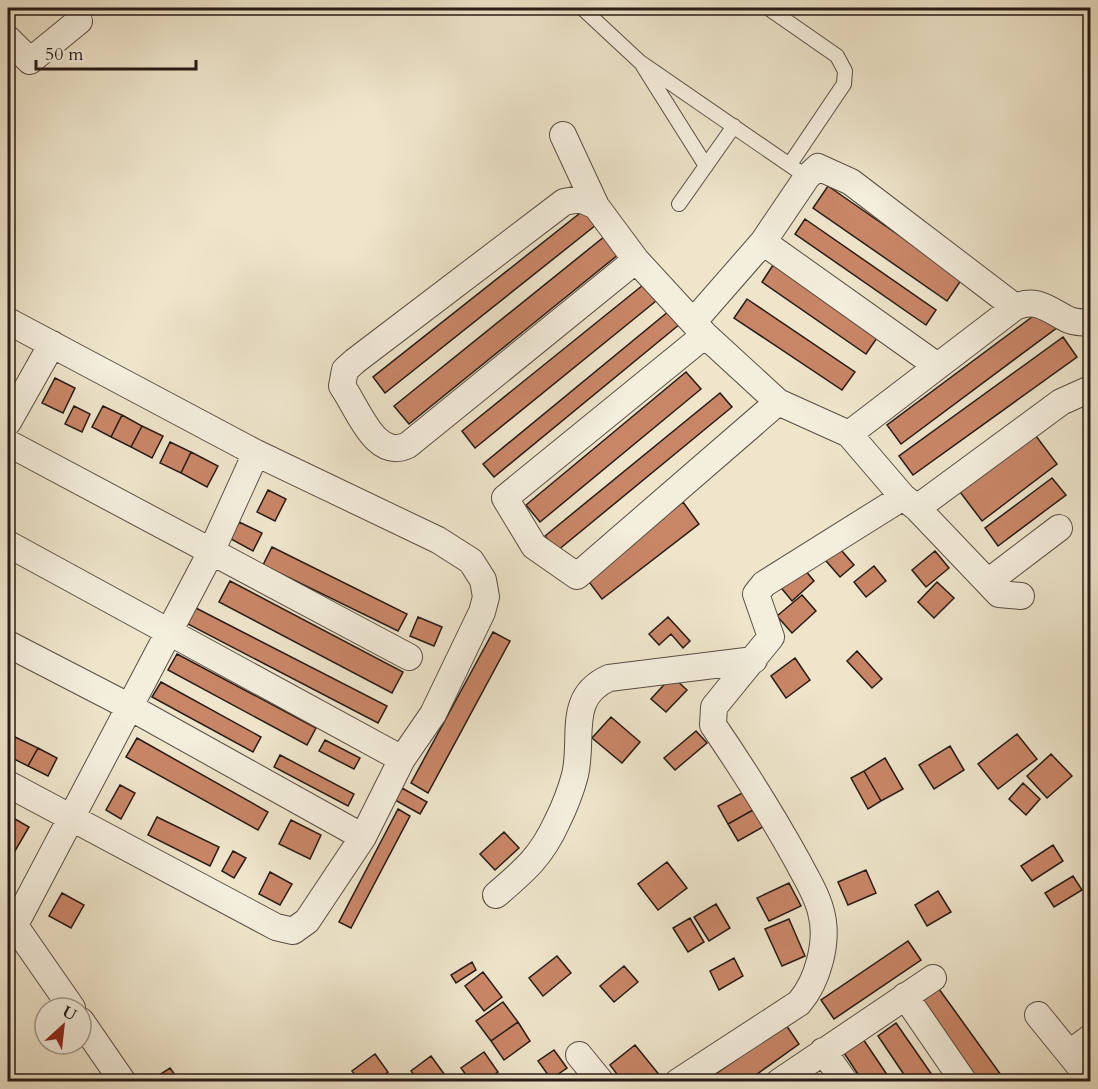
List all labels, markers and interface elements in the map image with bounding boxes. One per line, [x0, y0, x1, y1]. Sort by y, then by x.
scale bar [36, 33, 196, 71]
text: 50 m [45, 42, 84, 67]
north arrow [33, 996, 93, 1056]
text: U [59, 1001, 80, 1026]

